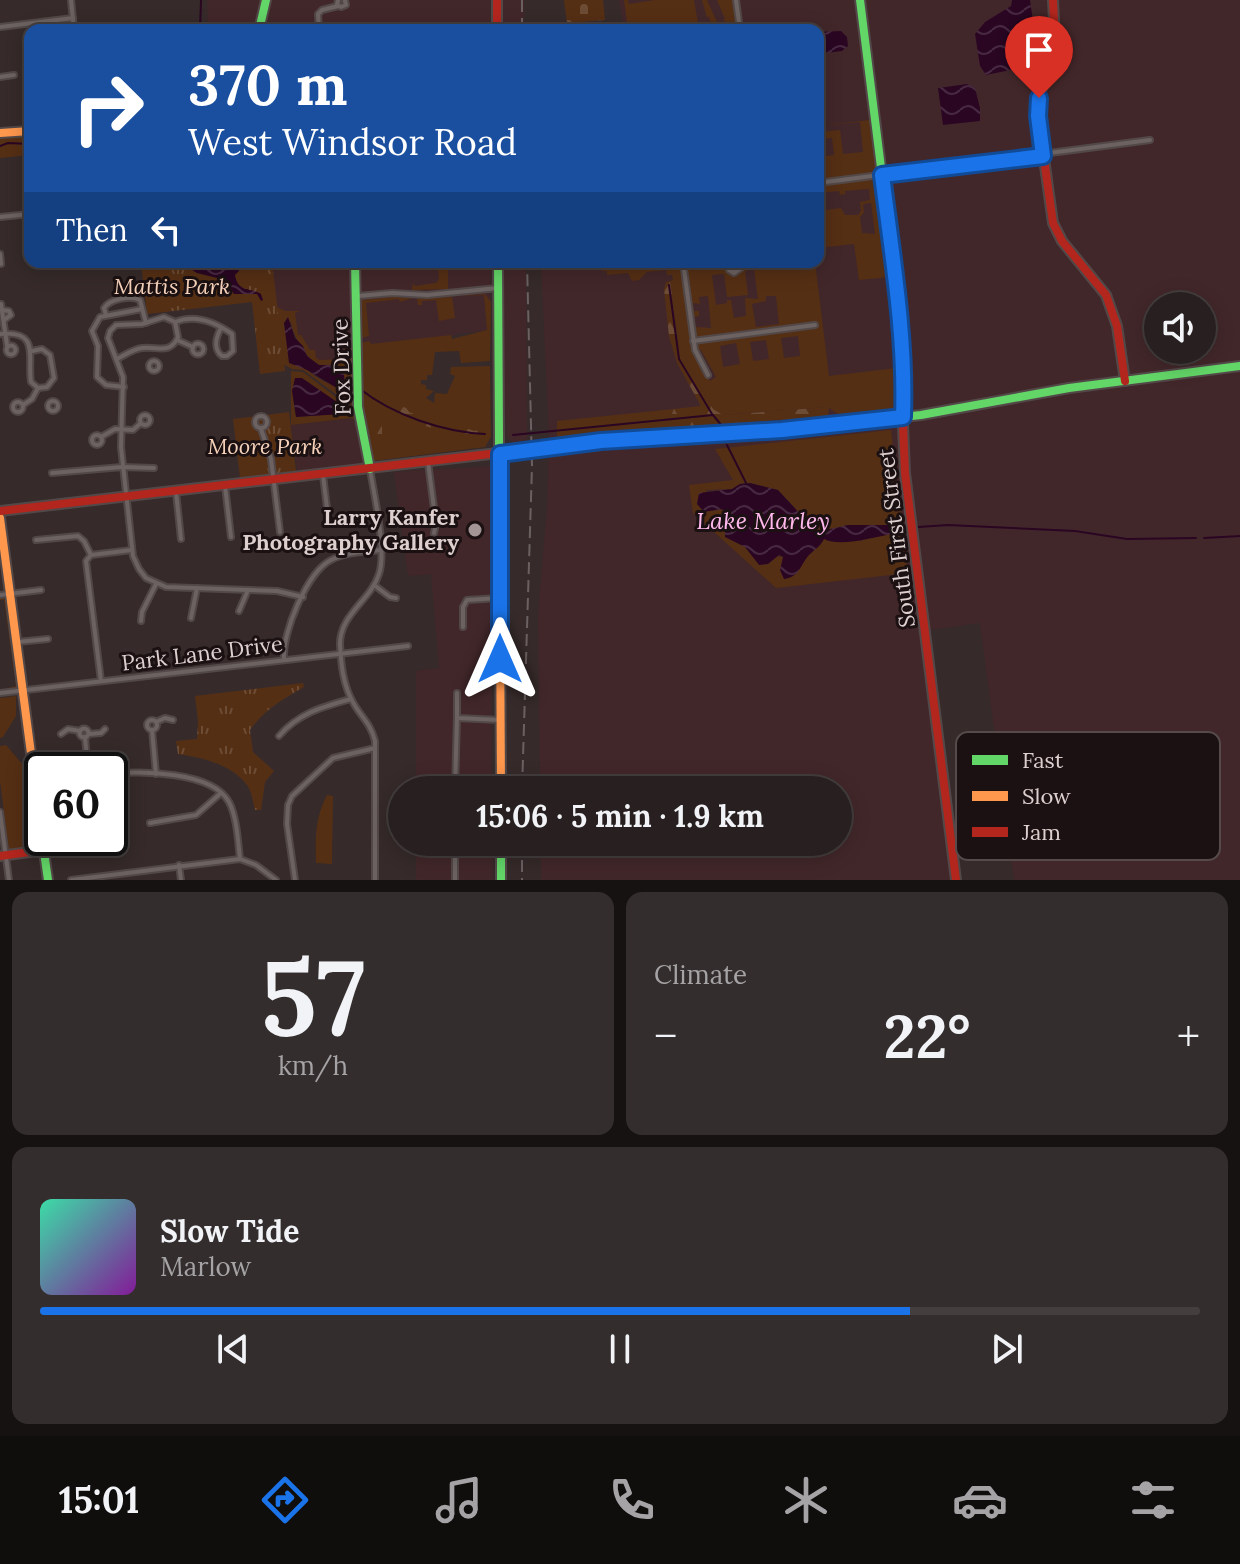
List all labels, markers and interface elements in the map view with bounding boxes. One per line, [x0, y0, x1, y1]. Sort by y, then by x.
pin [1005, 16, 1073, 98]
icon: arrive [1017, 28, 1061, 72]
text: 370 m [188, 49, 348, 120]
icon: right [56, 56, 160, 160]
text: West Windsor Road [188, 119, 517, 165]
icon: left [144, 208, 188, 252]
text: Then [56, 211, 128, 249]
park label: Mattis Park [114, 272, 230, 300]
map controls [1144, 292, 1216, 364]
button: sound [1144, 292, 1216, 364]
street label: Fox Drive [325, 318, 357, 416]
park label: Moore Park [208, 432, 323, 460]
street label: South First Street [871, 446, 921, 629]
place label: Larry Kanfer Photography Gallery [242, 503, 460, 556]
water label: Lake Marley [696, 505, 830, 536]
marker: Larry Kanfer Photography Gallery [466, 521, 484, 539]
position arrow [458, 617, 542, 701]
street label: Park Lane Drive [120, 629, 284, 677]
legend [956, 732, 1220, 860]
text: Fast [1022, 746, 1064, 774]
speed limit sign: 60 [24, 752, 128, 856]
text: Slow [1022, 782, 1071, 810]
text: 15:06 · 5 min · 1.9 km [476, 797, 764, 835]
text: Jam [1021, 818, 1061, 846]
text: 57 [261, 930, 365, 1063]
text: Climate [654, 958, 747, 991]
text: 22° [884, 998, 970, 1074]
text: − [654, 1008, 677, 1064]
text: + [1177, 1008, 1200, 1064]
text: km/h [278, 1049, 348, 1082]
text: Slow Tide [160, 1212, 299, 1250]
text: Marlow [160, 1250, 251, 1283]
icon: previous [211, 1327, 255, 1371]
icon: pause [598, 1327, 642, 1371]
icon: next [985, 1327, 1029, 1371]
icon: directions [257, 1472, 313, 1528]
icon: music [431, 1472, 487, 1528]
icon: phone [604, 1472, 660, 1528]
icon: climate [778, 1472, 834, 1528]
icon: car [952, 1472, 1008, 1528]
icon: filters [1125, 1472, 1181, 1528]
text: 15:01 [59, 1477, 139, 1523]

